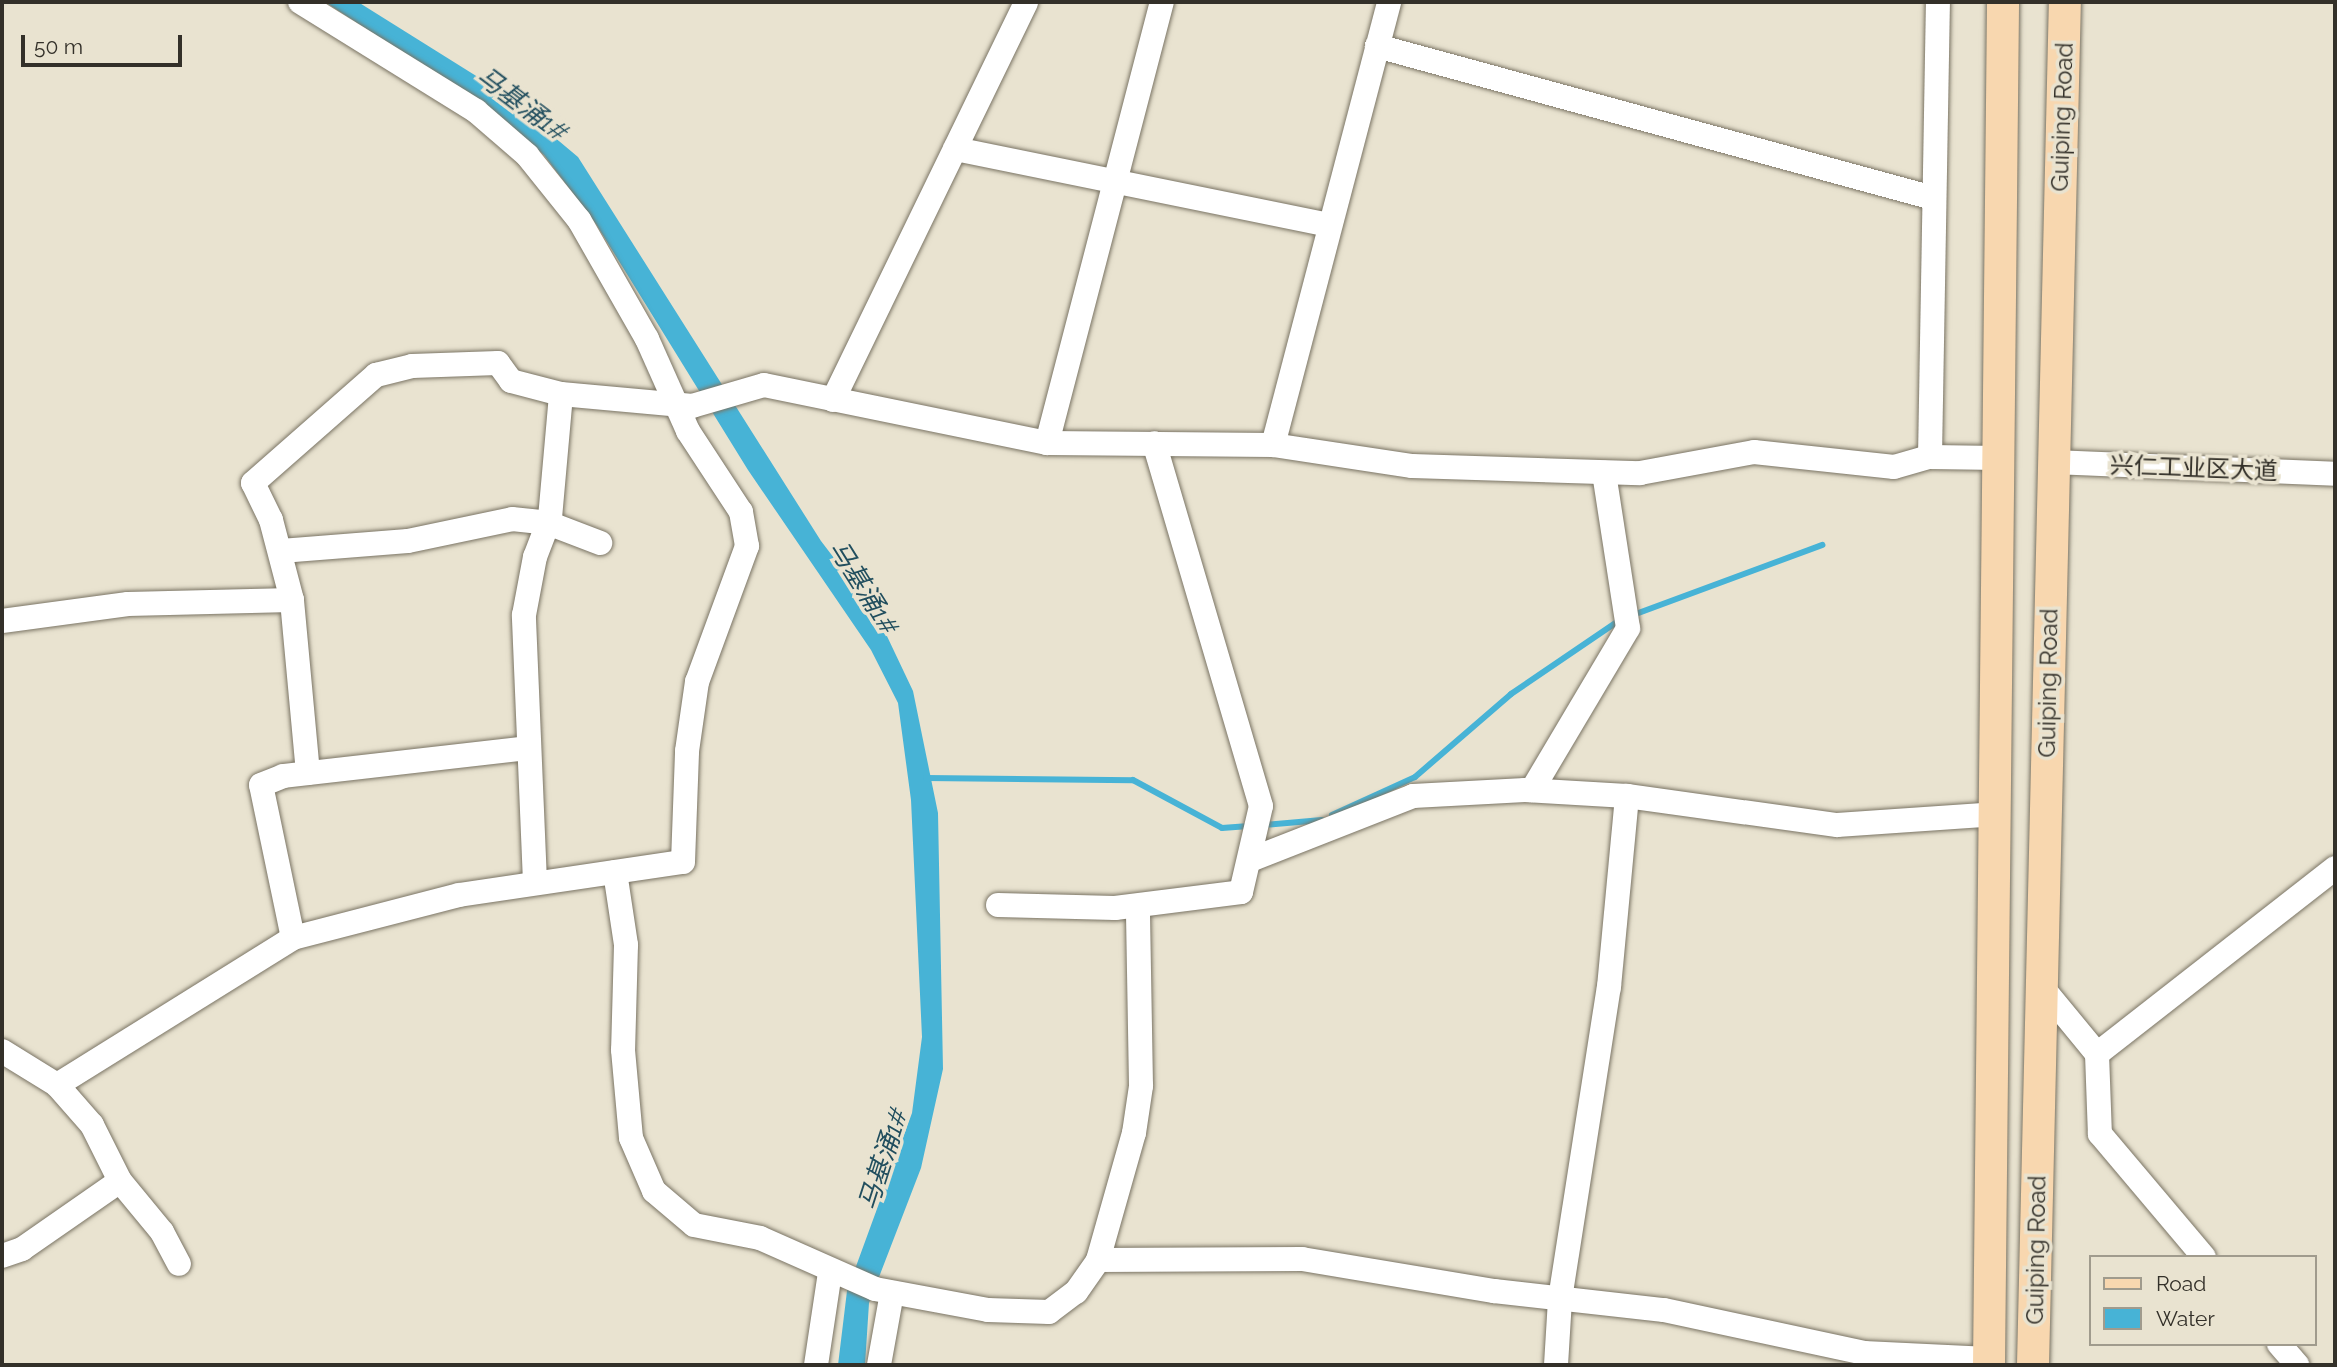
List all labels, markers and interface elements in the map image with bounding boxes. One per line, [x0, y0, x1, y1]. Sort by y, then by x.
scale bar [24, 21, 186, 65]
text: 50 m [34, 34, 83, 59]
street label: Guiping Road [2045, 42, 2079, 192]
water label: 马基涌1# [470, 61, 574, 149]
street label: 兴仁工业区大道 [2110, 451, 2278, 485]
water label: 马基涌1# [822, 535, 904, 641]
street label: Guiping Road [2032, 608, 2064, 758]
water label: 马基涌1# [853, 1104, 915, 1214]
street label: Guiping Road [2020, 1175, 2052, 1325]
legend [2088, 1255, 2316, 1346]
text: Road [2156, 1271, 2206, 1296]
text: Water [2156, 1306, 2215, 1331]

